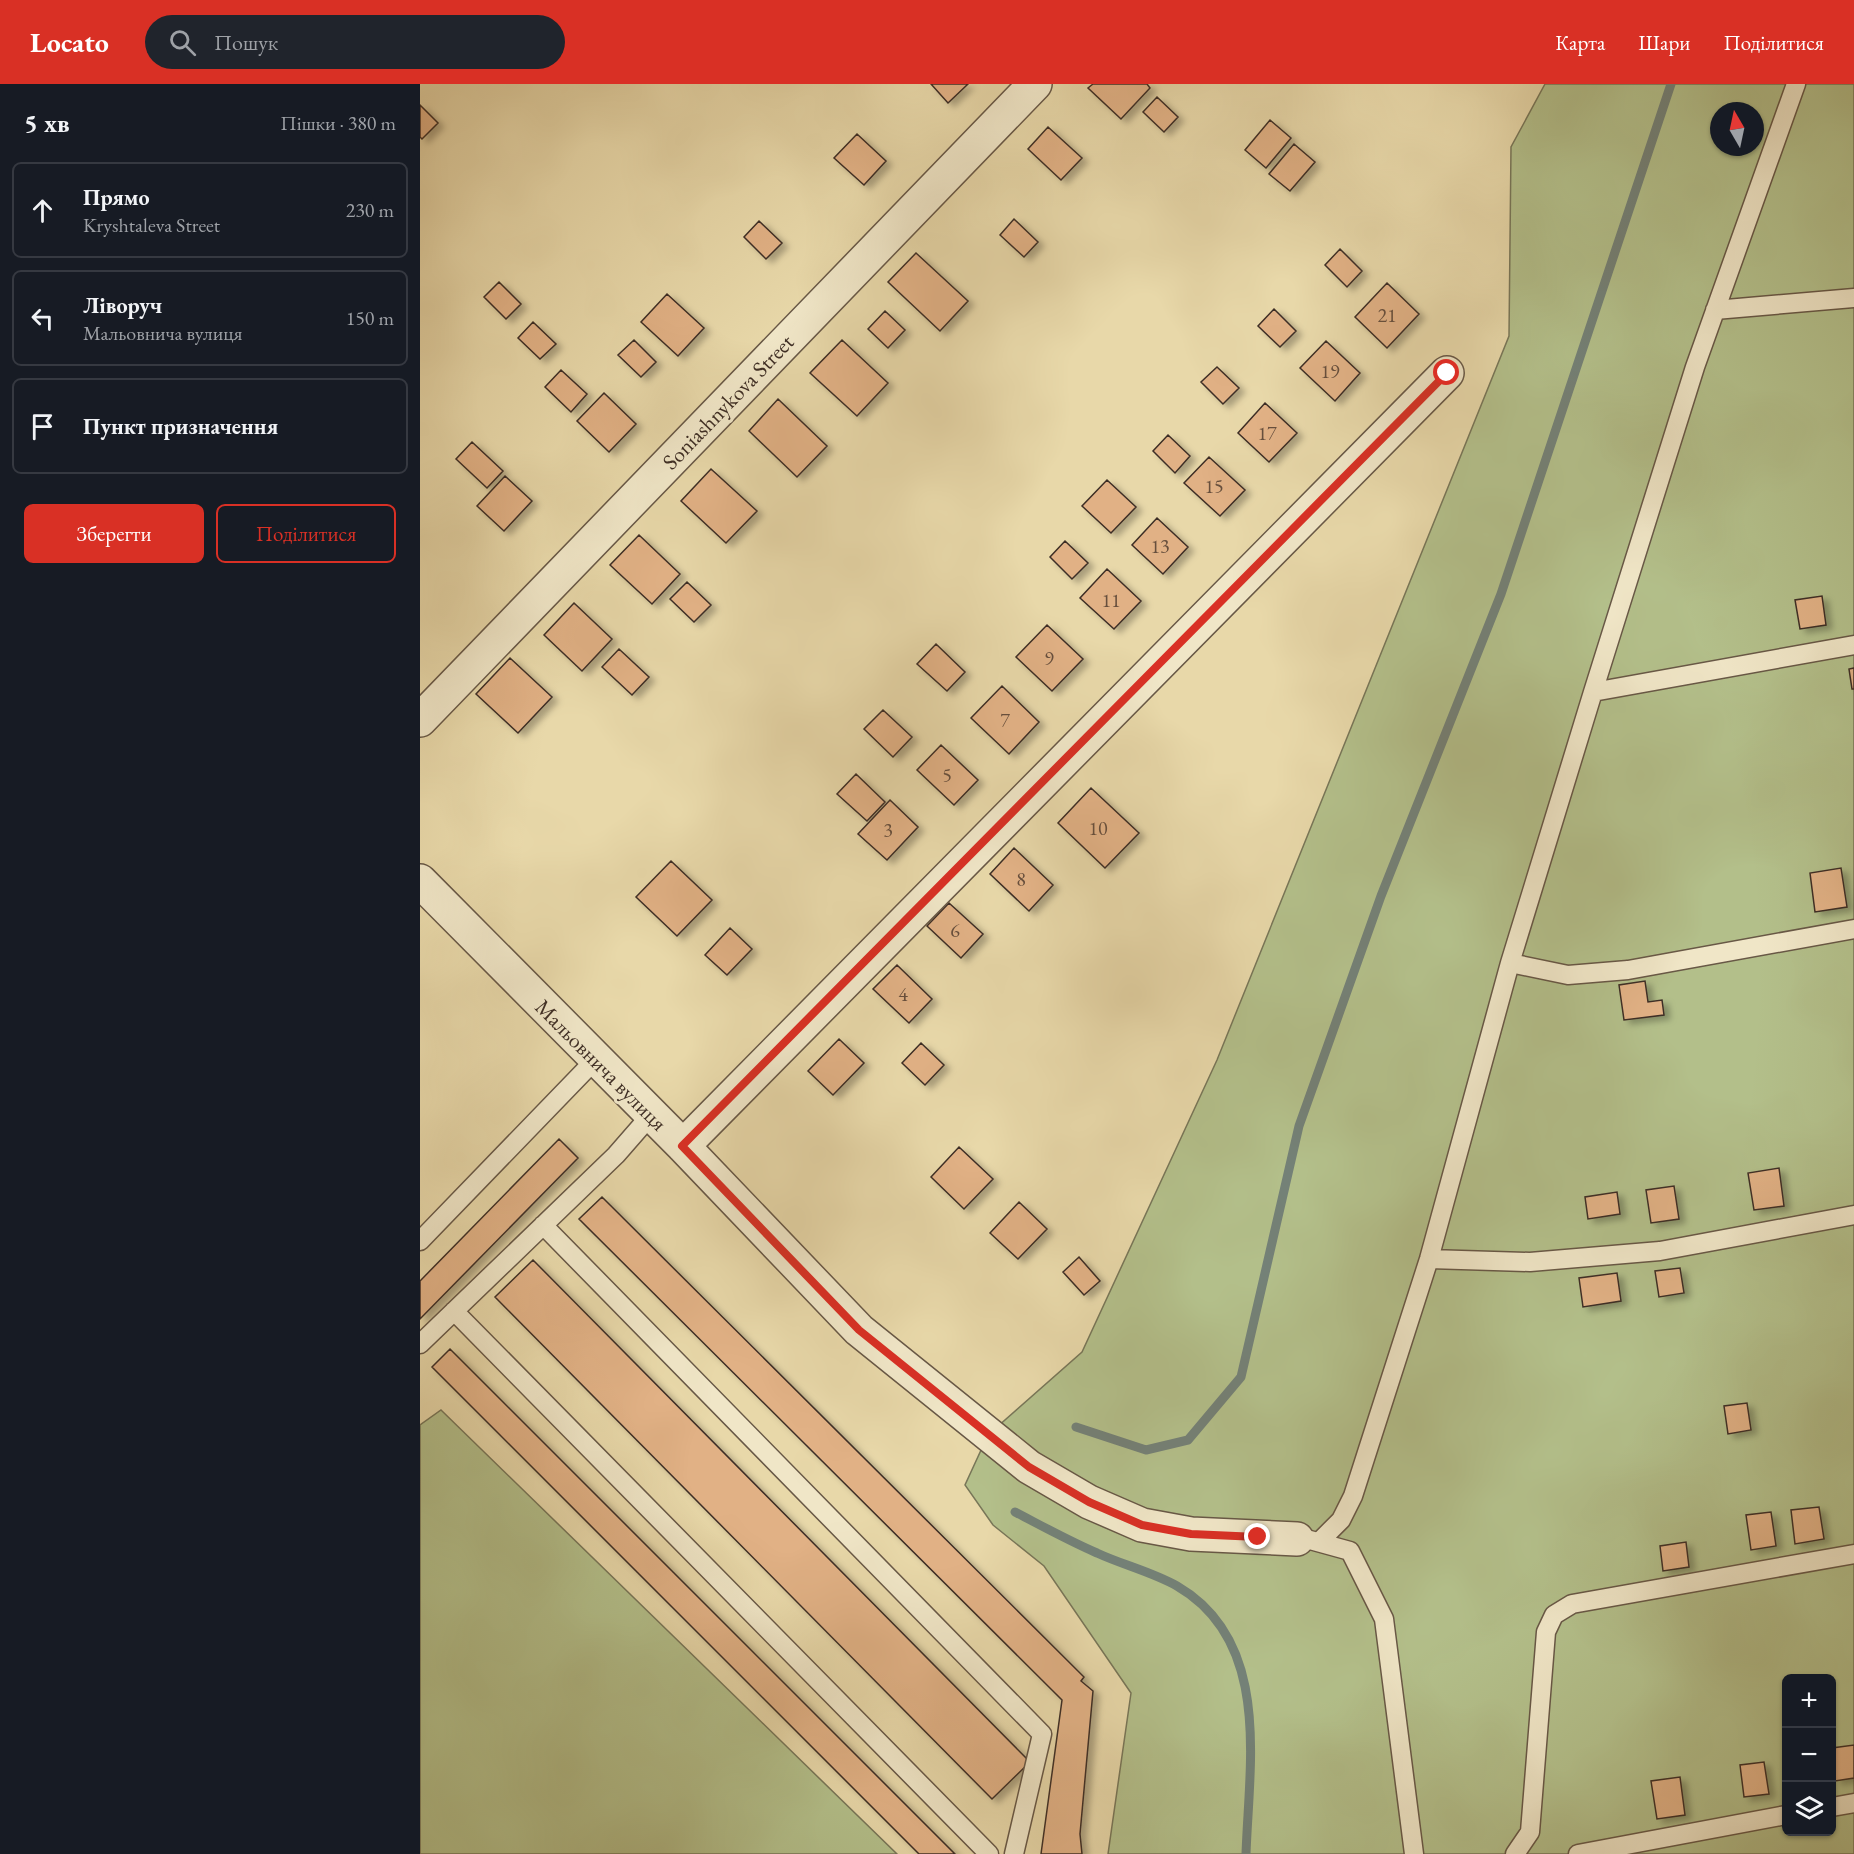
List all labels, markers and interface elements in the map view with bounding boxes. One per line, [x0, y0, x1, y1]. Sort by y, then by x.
search box [145, 15, 565, 69]
text: Locato [30, 24, 109, 60]
icon: search [166, 26, 199, 59]
text: Пошук [214, 28, 278, 57]
text: Карта [1555, 29, 1605, 56]
text: Шари [1638, 29, 1690, 56]
text: Поділитися [1723, 29, 1824, 56]
north arrow [1710, 102, 1764, 156]
text: 5 хв [24, 106, 70, 140]
text: Пішки · 380 m [280, 110, 396, 136]
text: Прямо [83, 183, 150, 212]
icon: ahead [26, 194, 59, 227]
text: 230 m [346, 197, 394, 223]
text: Kryshtaleva Street [83, 212, 220, 238]
text: Ліворуч [83, 291, 162, 320]
icon: left [26, 302, 59, 335]
house number: 21 [1377, 302, 1397, 328]
text: 150 m [346, 305, 394, 331]
text: Мальовнича вулиця [83, 320, 242, 346]
street label: Soniashnykova Street [656, 328, 800, 476]
house number: 19 [1320, 358, 1340, 384]
route start [1433, 359, 1459, 385]
icon: arrive [26, 410, 59, 443]
text: Пункт призначення [83, 412, 278, 441]
house number: 17 [1257, 420, 1277, 446]
house number: 15 [1204, 473, 1224, 499]
button: Зберегти [24, 504, 204, 563]
button: Поділитися [216, 504, 396, 563]
house number: 13 [1150, 533, 1170, 559]
house number: 11 [1101, 587, 1121, 613]
house number: 9 [1044, 645, 1054, 671]
house number: 7 [1000, 707, 1010, 733]
house number: 5 [942, 762, 952, 788]
house number: 10 [1088, 815, 1108, 841]
house number: 3 [883, 817, 893, 843]
house number: 8 [1016, 866, 1026, 892]
house number: 6 [950, 917, 960, 943]
house number: 4 [898, 981, 908, 1007]
street label: Мальовнича вулиця [529, 993, 673, 1137]
route end [1244, 1523, 1270, 1549]
map controls [1782, 1674, 1836, 1836]
button: + [1782, 1674, 1836, 1728]
button: − [1782, 1728, 1836, 1782]
button: layers [1782, 1782, 1836, 1836]

